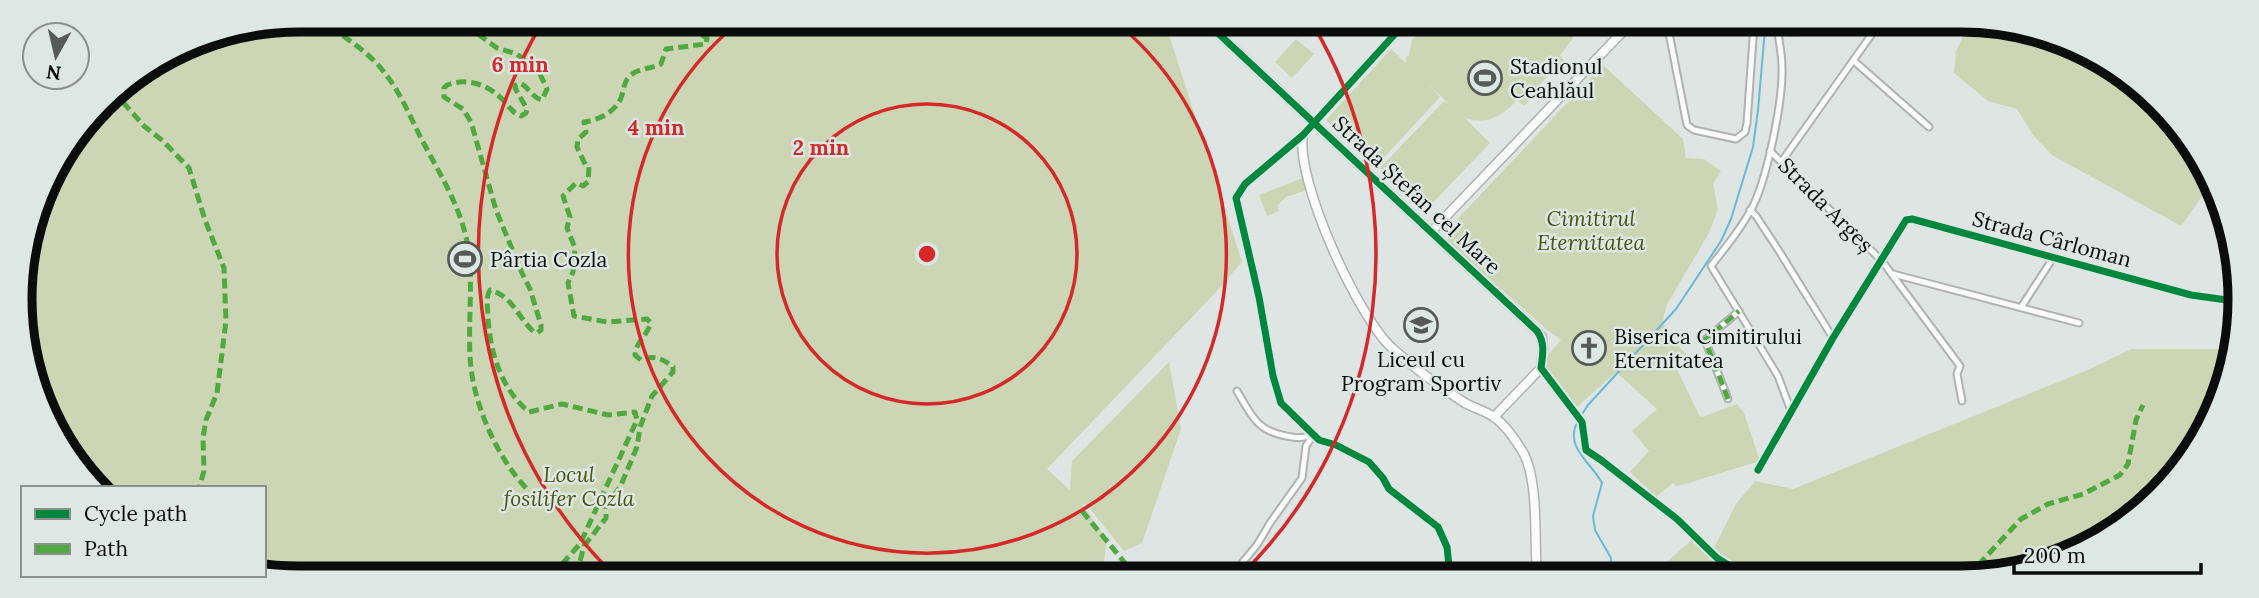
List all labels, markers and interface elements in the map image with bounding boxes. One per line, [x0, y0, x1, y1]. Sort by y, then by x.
north arrow [21, 21, 91, 91]
text: 6 min [491, 51, 549, 78]
place label: Stadionul Ceahlăul [1510, 53, 1603, 104]
sports icon: Stadionul Ceahlăul [1466, 59, 1504, 97]
text: N [44, 60, 63, 86]
street label: Strada Ștefan cel Mare [1327, 110, 1507, 280]
text: 4 min [628, 114, 684, 141]
text: 2 min [793, 134, 849, 161]
street label: Strada Argeș [1773, 152, 1879, 258]
park label: Cimitirul Eternitatea [1537, 205, 1646, 256]
street label: Strada Cârloman [1970, 205, 2135, 273]
sports icon: Pârtia Cozla [446, 240, 484, 278]
centre of rings [915, 242, 939, 266]
place label: Pârtia Cozla [490, 246, 607, 273]
school or university icon: Liceul cu Program Sportiv [1402, 306, 1440, 344]
place label: Biserica Cimitirului Eternitatea [1614, 323, 1802, 374]
church icon: Biserica Cimitirului Eternitatea [1570, 329, 1608, 367]
place label: Liceul cu Program Sportiv [1341, 346, 1501, 397]
park label: Locul fosilifer Cozla [501, 461, 635, 512]
legend [21, 486, 266, 577]
text: Cycle path [84, 500, 187, 527]
scale bar [2014, 532, 2201, 576]
text: Path [84, 535, 128, 562]
text: 200 m [2024, 542, 2086, 569]

